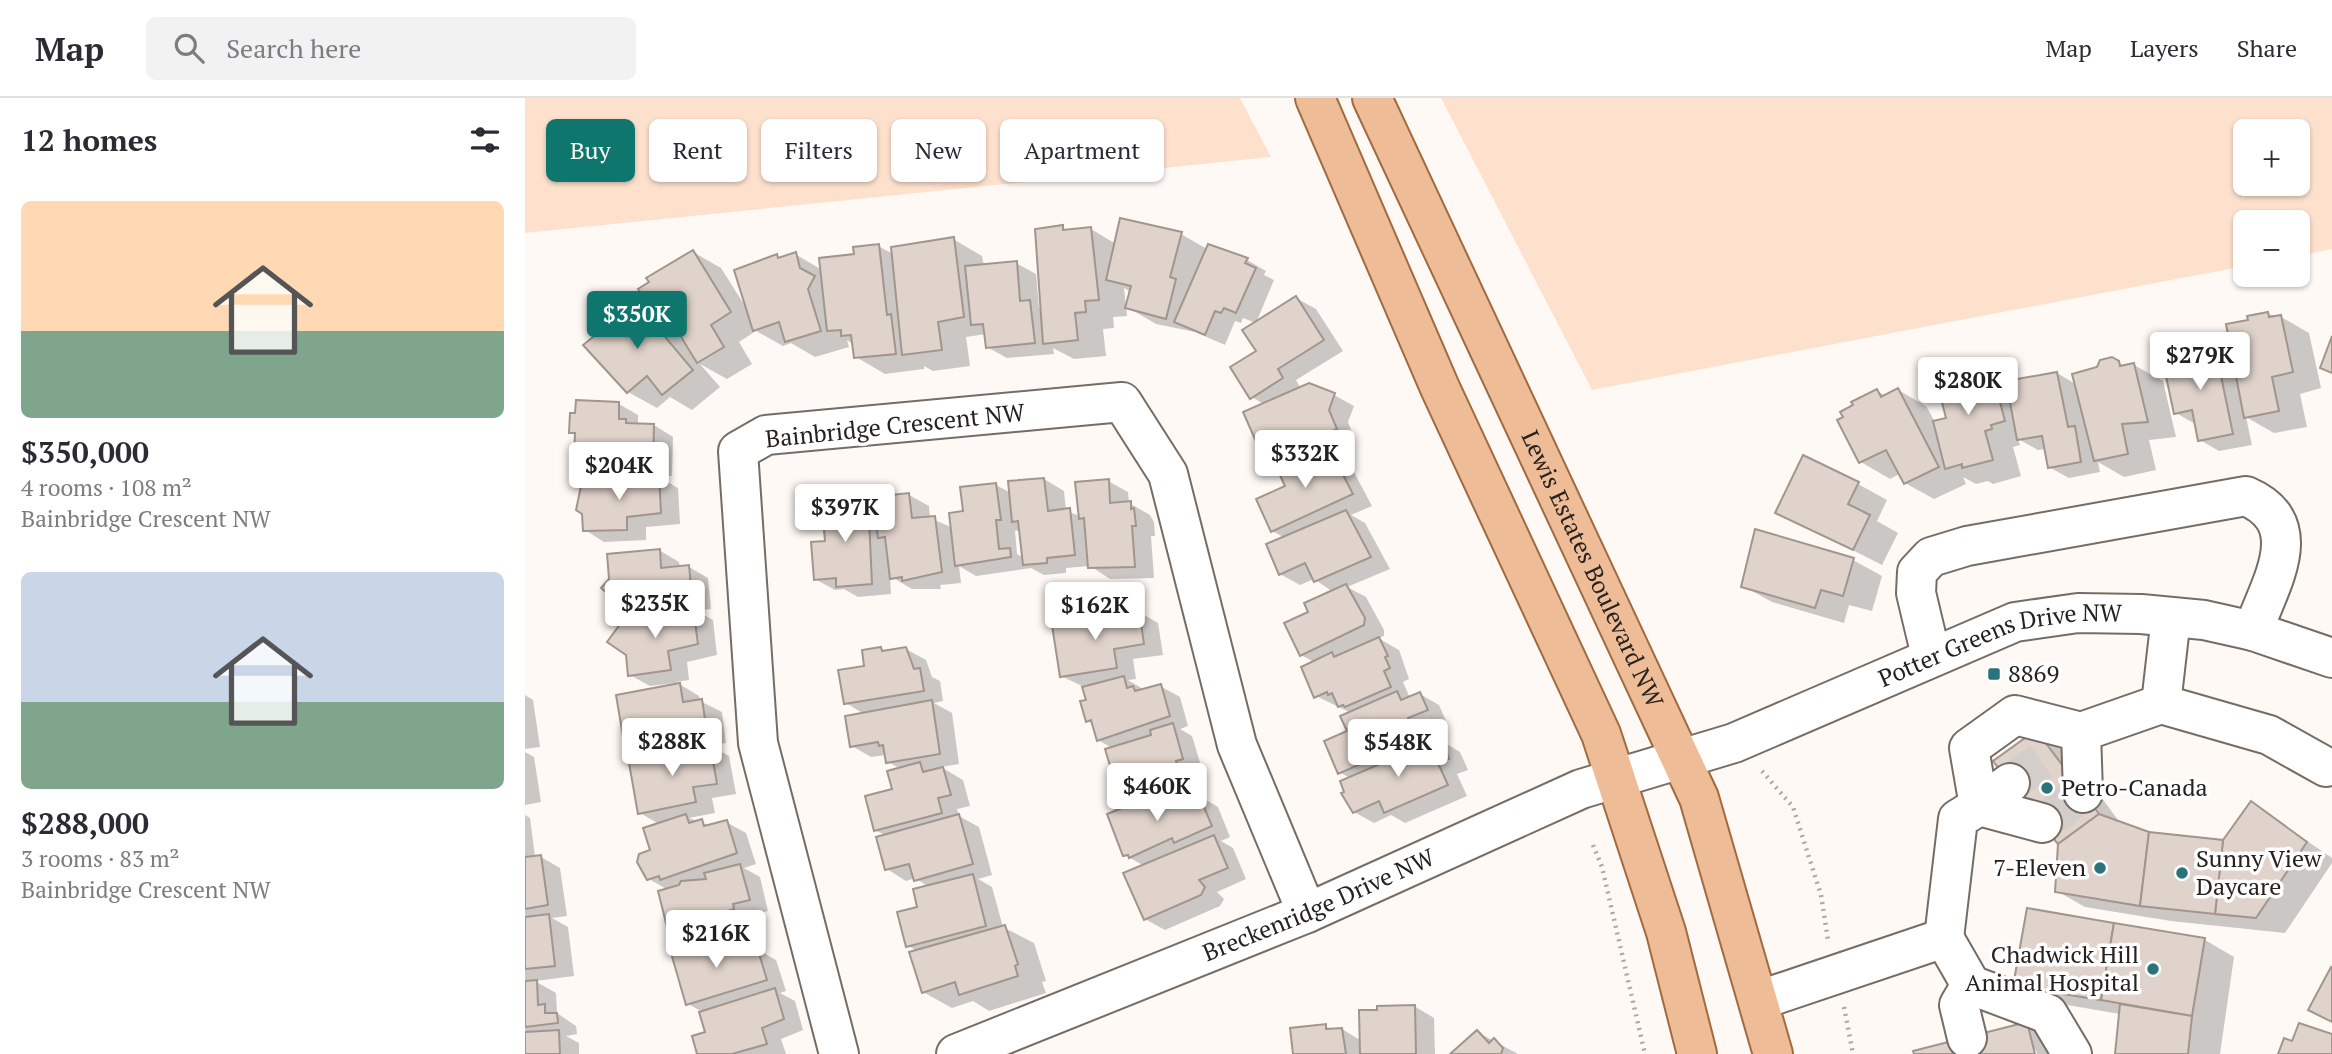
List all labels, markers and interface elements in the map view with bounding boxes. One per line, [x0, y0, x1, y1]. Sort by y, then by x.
search box [146, 17, 636, 80]
text: Map [35, 27, 104, 70]
icon: search [170, 29, 208, 67]
text: Search here [226, 31, 361, 65]
text: Map [2045, 32, 2092, 64]
text: Layers [2130, 32, 2199, 64]
text: Share [2237, 32, 2297, 64]
chip: Buy [546, 119, 635, 182]
chip: Rent [649, 119, 747, 182]
chip: Filters [761, 119, 877, 182]
chip: New [891, 119, 986, 182]
chip: Apartment [1000, 119, 1164, 182]
map controls [2233, 119, 2310, 287]
button: + [2233, 119, 2310, 196]
text: 12 homes [21, 120, 157, 160]
icon: filters [466, 121, 504, 159]
button: − [2233, 210, 2310, 287]
icon: home [200, 247, 326, 373]
pin: $350K [588, 292, 686, 351]
text: $350K [603, 298, 671, 329]
pin: $279K [2151, 332, 2249, 392]
text: $279K [2166, 339, 2234, 370]
pin: $280K [1919, 358, 2017, 417]
text: $280K [1934, 364, 2002, 395]
street label: Bainbridge Crescent NW [764, 395, 1027, 455]
street label: Lewis Estates Boulevard NW [1515, 425, 1672, 713]
pin: $332K [1256, 430, 1354, 490]
text: $350,000 [21, 432, 149, 472]
text: $332K [1271, 437, 1339, 468]
pin: $204K [570, 442, 668, 502]
text: $204K [585, 449, 653, 480]
text: 4 rooms · 108 m² [21, 472, 192, 503]
pin: $397K [796, 484, 894, 544]
text: $397K [811, 491, 879, 522]
text: Bainbridge Crescent NW [21, 503, 271, 534]
pin: $235K [606, 580, 704, 640]
pin: $162K [1046, 582, 1144, 642]
text: $235K [621, 587, 689, 618]
text: $162K [1061, 589, 1129, 620]
street label: Potter Greens Drive NW [1873, 596, 2123, 694]
icon: home [200, 618, 326, 744]
place label: 8869 [2008, 657, 2059, 689]
marker: 8869 [1986, 666, 2002, 682]
pin: $288K [623, 718, 721, 778]
pin: $548K [1349, 720, 1447, 779]
text: $288K [638, 725, 706, 756]
text: $548K [1364, 726, 1432, 757]
pin: $460K [1108, 764, 1206, 823]
text: $460K [1123, 770, 1191, 801]
place label: Petro-Canada [2061, 771, 2208, 803]
marker: Petro-Canada [2039, 780, 2055, 796]
text: $288,000 [21, 803, 149, 843]
street label: Breckenridge Drive NW [1198, 840, 1440, 968]
place label: Sunny View Daycare [2196, 842, 2322, 902]
text: 3 rooms · 83 m² [21, 843, 180, 874]
place label: 7-Eleven [1993, 851, 2086, 883]
marker: 7-Eleven [2092, 860, 2108, 876]
marker: Sunny View Daycare [2174, 865, 2190, 881]
text: Bainbridge Crescent NW [21, 874, 271, 905]
pin: $216K [667, 910, 765, 970]
text: $216K [682, 917, 750, 948]
place label: Chadwick Hill Animal Hospital [1965, 938, 2139, 998]
marker: Chadwick Hill Animal Hospital [2145, 961, 2161, 977]

